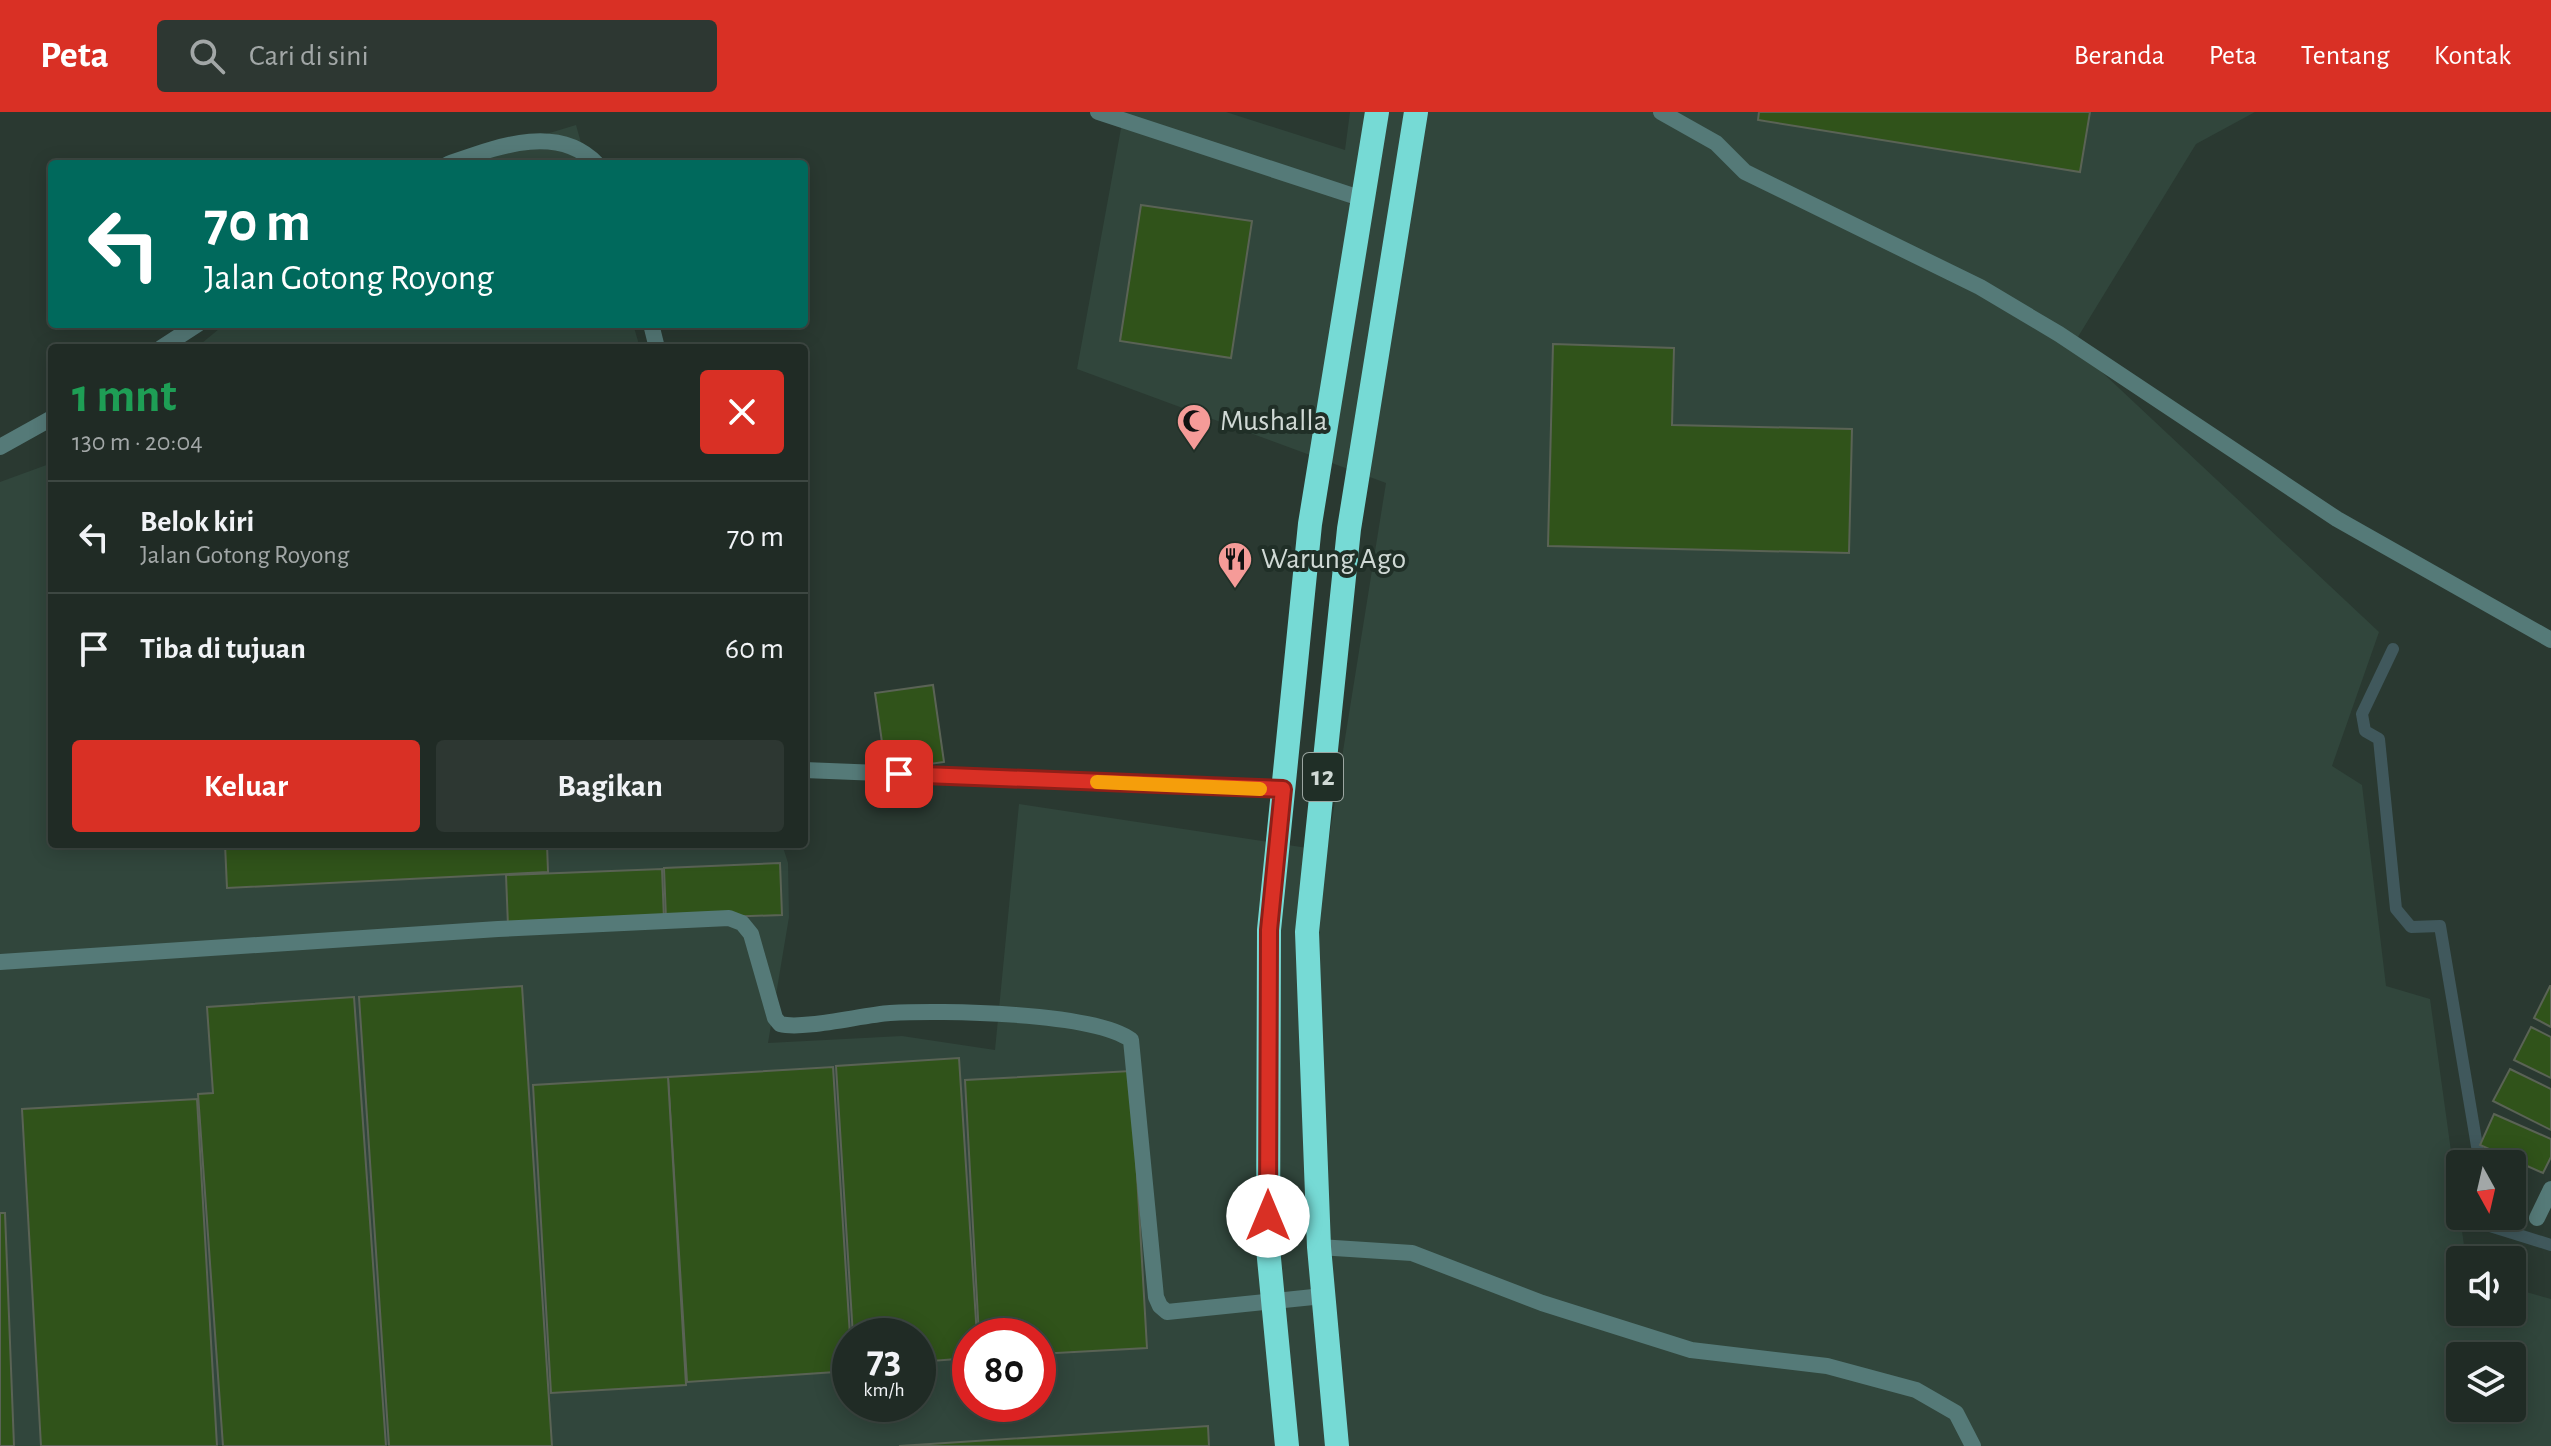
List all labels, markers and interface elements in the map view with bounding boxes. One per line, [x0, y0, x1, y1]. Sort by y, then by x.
search box [157, 20, 717, 92]
icon: search [185, 34, 229, 78]
text: Peta [40, 37, 109, 75]
text: Cari di sini [249, 41, 369, 71]
text: Beranda [2074, 42, 2165, 70]
text: Peta [2209, 42, 2257, 70]
text: Tentang [2301, 42, 2390, 70]
text: Kontak [2434, 42, 2511, 70]
icon: left [72, 192, 176, 296]
text: 70 m [204, 195, 311, 251]
text: Jalan Gotong Royong [204, 260, 494, 296]
button: close [700, 370, 784, 454]
text: 1 mnt [72, 373, 177, 421]
mosque icon: Mushalla [1175, 402, 1213, 452]
place label: Mushalla [1220, 406, 1328, 436]
text: 130 m · 20:04 [72, 429, 203, 455]
text: Belok kiri [140, 507, 254, 537]
icon: left [72, 515, 116, 559]
text: 70 m [727, 522, 784, 552]
restaurant icon: Warung Ago [1216, 540, 1254, 590]
text: Jalan Gotong Royong [140, 542, 349, 568]
place label: Warung Ago [1261, 544, 1406, 574]
icon: arrive [72, 627, 116, 671]
text: Tiba di tujuan [140, 634, 306, 664]
text: 60 m [725, 634, 784, 664]
button: Keluar [72, 740, 420, 832]
button: Bagikan [436, 740, 784, 832]
pin [865, 740, 933, 808]
icon: arrive [877, 752, 921, 796]
road number: 12 [1303, 753, 1343, 801]
north arrow [2446, 1150, 2526, 1230]
map controls [2446, 1150, 2526, 1422]
position arrow [1226, 1174, 1310, 1258]
button: sound [2446, 1246, 2526, 1326]
speed limit sign: 80 [952, 1318, 1056, 1422]
text: 73 [867, 1340, 901, 1380]
button: layers [2446, 1342, 2526, 1422]
text: km/h [863, 1380, 905, 1400]

